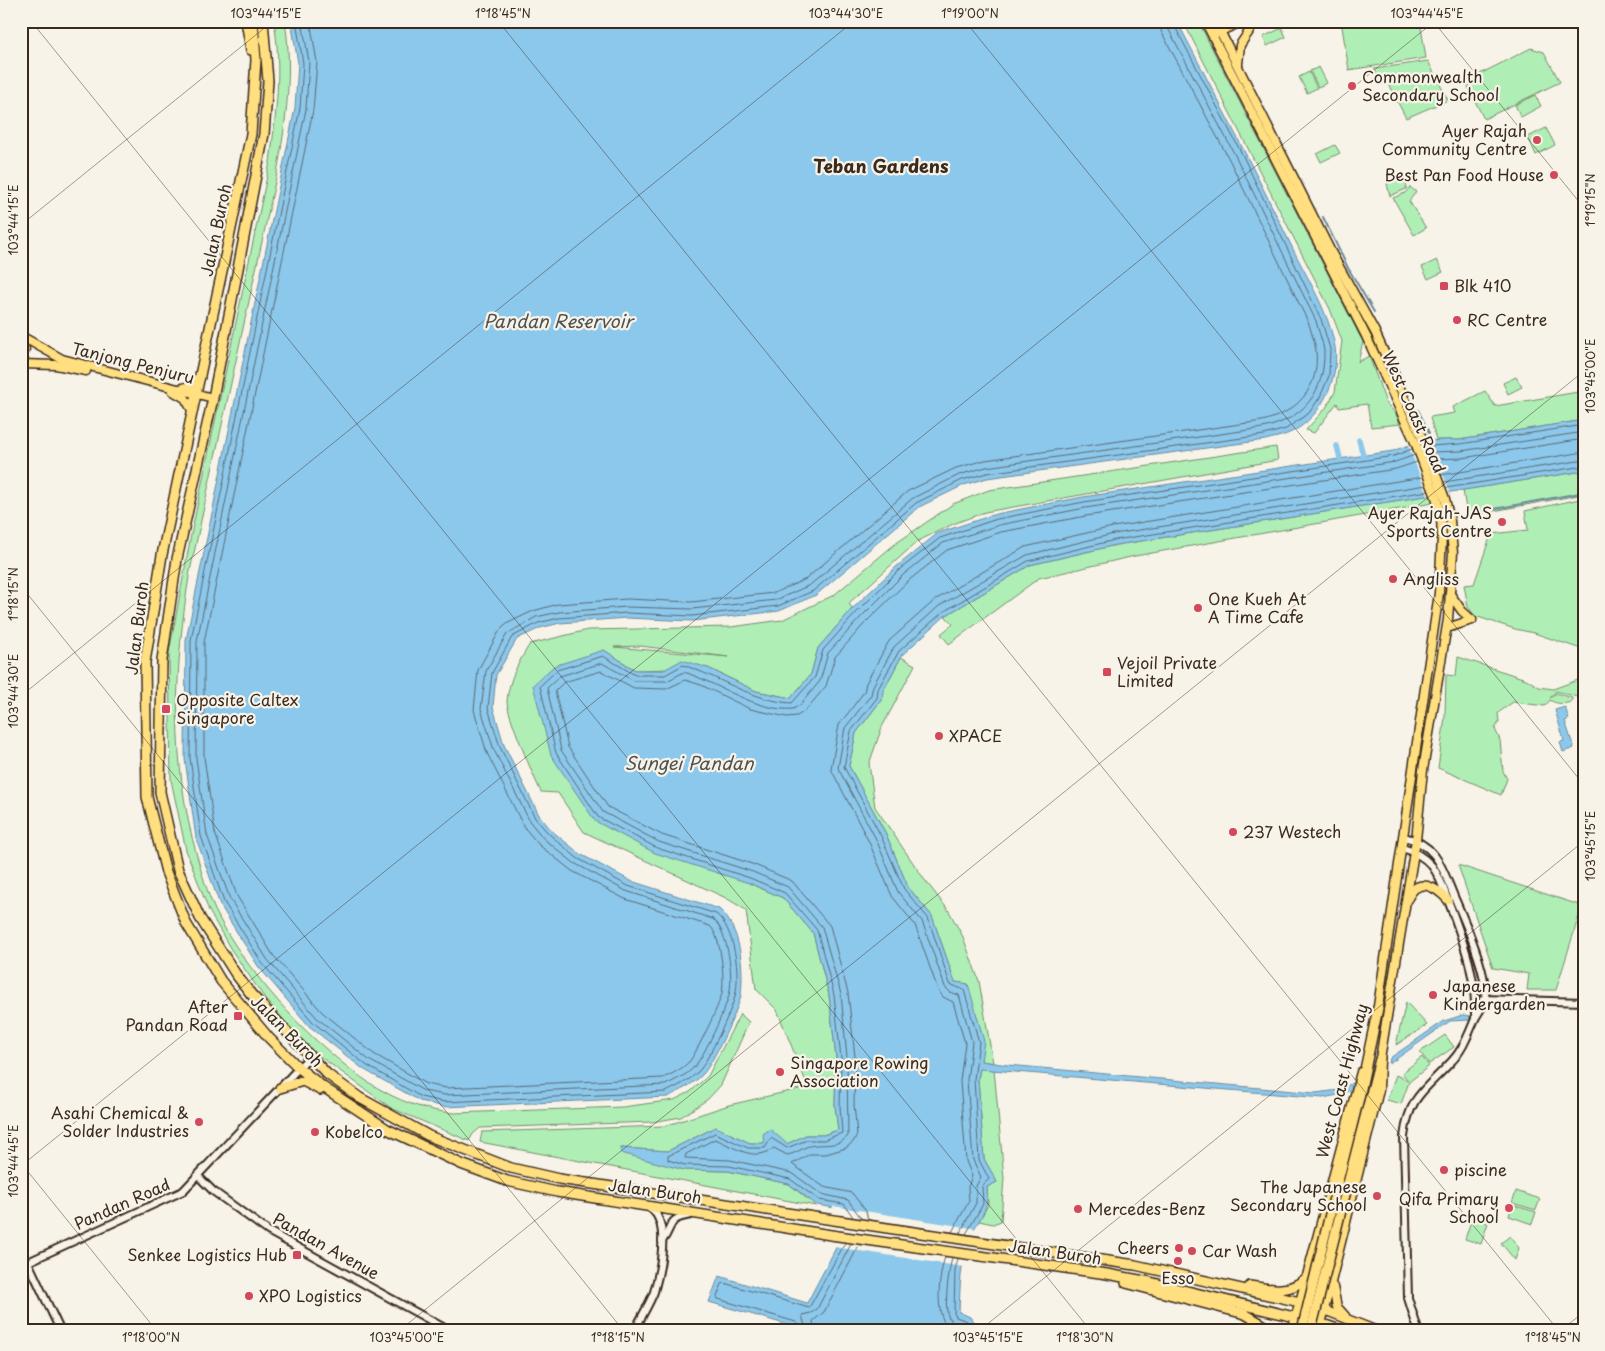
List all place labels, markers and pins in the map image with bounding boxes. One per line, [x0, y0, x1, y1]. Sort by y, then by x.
place label: Commonwealth Secondary School [1362, 64, 1499, 106]
marker: Commonwealth Secondary School [1346, 80, 1358, 92]
place label: Ayer Rajah Community Centre [1382, 118, 1527, 160]
marker: Ayer Rajah Community Centre [1531, 134, 1543, 146]
place label: Best Pan Food House [1385, 162, 1544, 186]
marker: Best Pan Food House [1548, 169, 1560, 181]
place label: Blk 410 [1454, 273, 1511, 297]
marker: Blk 410 [1438, 280, 1450, 292]
place label: RC Centre [1467, 307, 1547, 331]
marker: RC Centre [1451, 314, 1463, 326]
place label: Ayer Rajah-JAS Sports Centre [1368, 500, 1492, 542]
marker: Ayer Rajah-JAS Sports Centre [1496, 516, 1508, 528]
place label: Angliss [1403, 566, 1459, 590]
marker: Angliss [1387, 573, 1399, 585]
place label: One Kueh At A Time Cafe [1208, 586, 1306, 628]
marker: One Kueh At A Time Cafe [1192, 602, 1204, 614]
place label: Vejoil Private Limited [1117, 650, 1217, 692]
marker: Vejoil Private Limited [1101, 666, 1113, 678]
place label: Opposite Caltex Singapore [176, 687, 298, 729]
marker: Opposite Caltex Singapore [160, 703, 172, 715]
place label: XPACE [949, 723, 1002, 747]
marker: XPACE [933, 730, 945, 742]
place label: 237 Westech [1243, 819, 1341, 843]
marker: 237 Westech [1227, 826, 1239, 838]
place label: Japanese Kindergarden [1443, 973, 1546, 1015]
marker: Japanese Kindergarden [1427, 989, 1439, 1001]
place label: After Pandan Road [125, 994, 229, 1036]
marker: After Pandan Road [232, 1010, 244, 1022]
place label: Singapore Rowing Association [790, 1050, 929, 1092]
marker: Singapore Rowing Association [774, 1066, 786, 1078]
place label: Asahi Chemical & Solder Industries [51, 1100, 189, 1142]
marker: Asahi Chemical & Solder Industries [193, 1116, 205, 1128]
place label: Kobelco [325, 1119, 383, 1143]
marker: Kobelco [309, 1126, 321, 1138]
place label: piscine [1454, 1157, 1507, 1181]
marker: piscine [1438, 1164, 1450, 1176]
place label: The Japanese Secondary School [1230, 1174, 1367, 1216]
place label: Qifa Primary School [1399, 1186, 1499, 1228]
marker: The Japanese Secondary School [1371, 1190, 1383, 1202]
place label: Mercedes-Benz [1088, 1196, 1206, 1220]
marker: Qifa Primary School [1503, 1202, 1515, 1214]
marker: Mercedes-Benz [1072, 1203, 1084, 1215]
place label: Cheers [1117, 1235, 1169, 1259]
place label: Car Wash [1202, 1238, 1277, 1262]
place label: Senkee Logistics Hub [127, 1242, 287, 1266]
marker: Cheers [1173, 1242, 1185, 1254]
marker: Car Wash [1186, 1245, 1198, 1257]
marker: Senkee Logistics Hub [291, 1249, 303, 1261]
marker: Esso [1172, 1255, 1184, 1267]
place label: Esso [1162, 1265, 1195, 1289]
place label: XPO Logistics [259, 1283, 362, 1307]
marker: XPO Logistics [243, 1290, 255, 1302]

